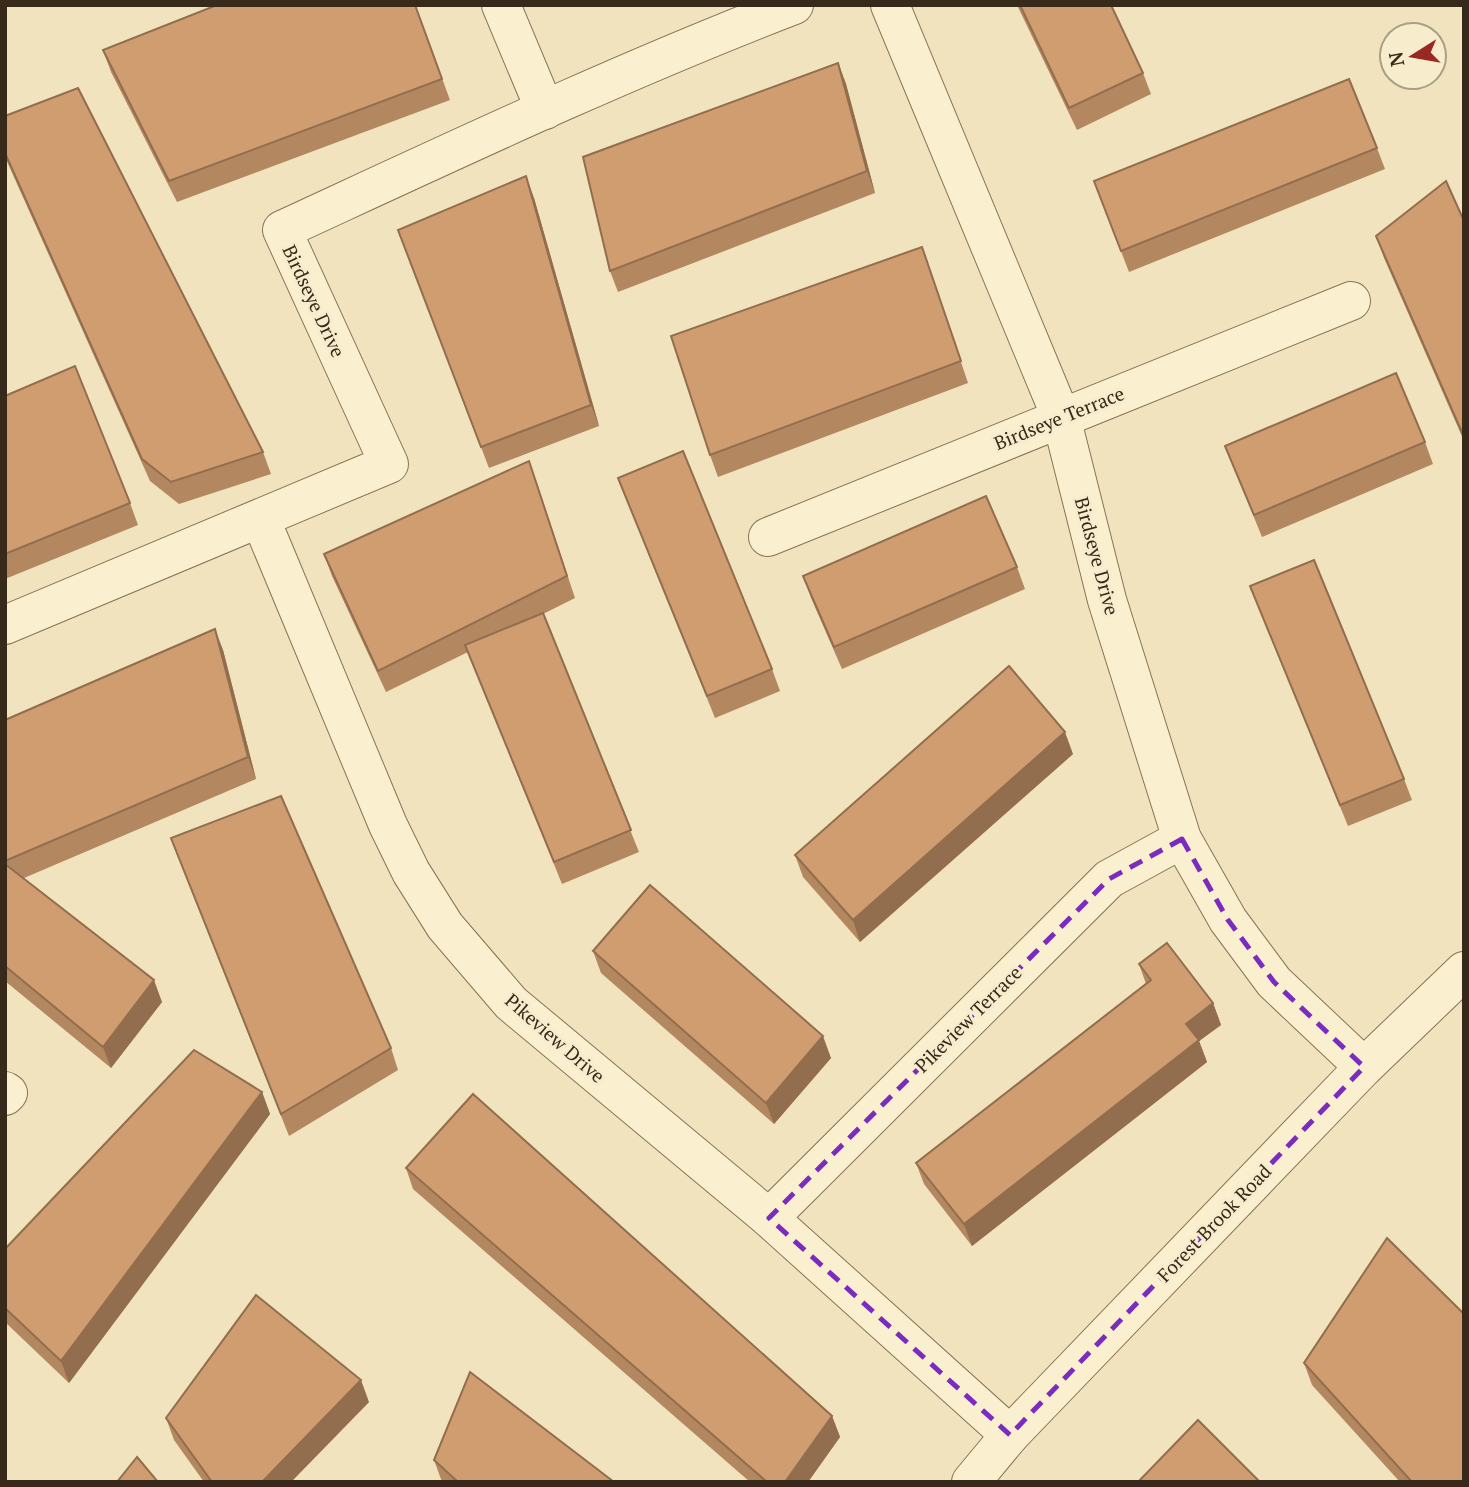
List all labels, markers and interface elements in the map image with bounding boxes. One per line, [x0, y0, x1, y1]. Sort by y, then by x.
north arrow [1378, 21, 1448, 91]
text: N [1382, 49, 1409, 69]
street label: Birdseye Drive [277, 240, 351, 361]
street label: Birdseye Terrace [990, 380, 1128, 455]
street label: Birdseye Drive [1070, 494, 1125, 618]
street label: Pikeview Terrace [909, 960, 1027, 1078]
street label: Pikeview Drive [500, 987, 611, 1088]
street label: Forest Brook Road [1151, 1158, 1277, 1287]

